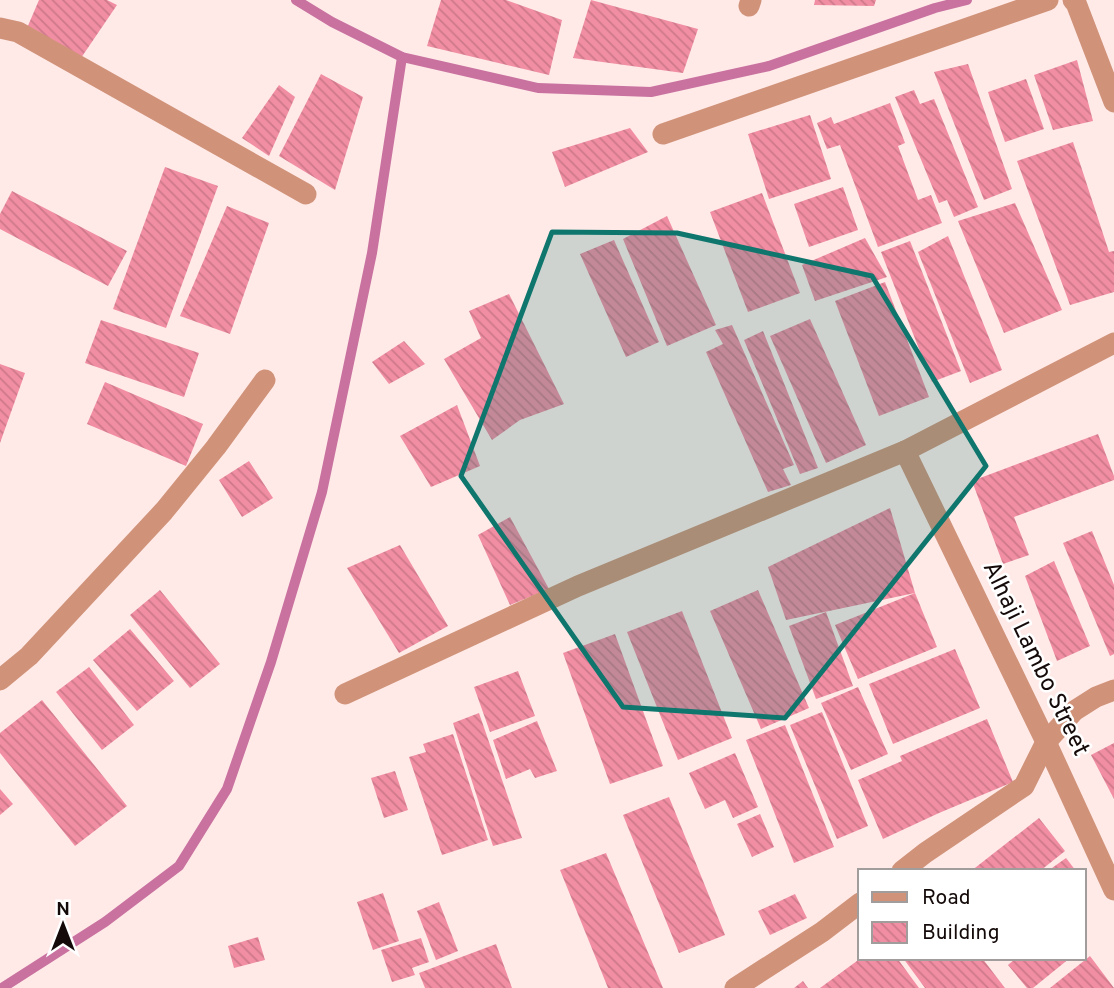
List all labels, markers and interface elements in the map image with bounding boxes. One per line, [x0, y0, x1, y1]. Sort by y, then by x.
street label: Alhaji Lambo Street [975, 557, 1095, 761]
legend [858, 869, 1086, 960]
text: Road [922, 885, 971, 912]
north arrow [28, 890, 98, 960]
text: N [56, 898, 70, 922]
text: Building [922, 920, 1000, 947]

